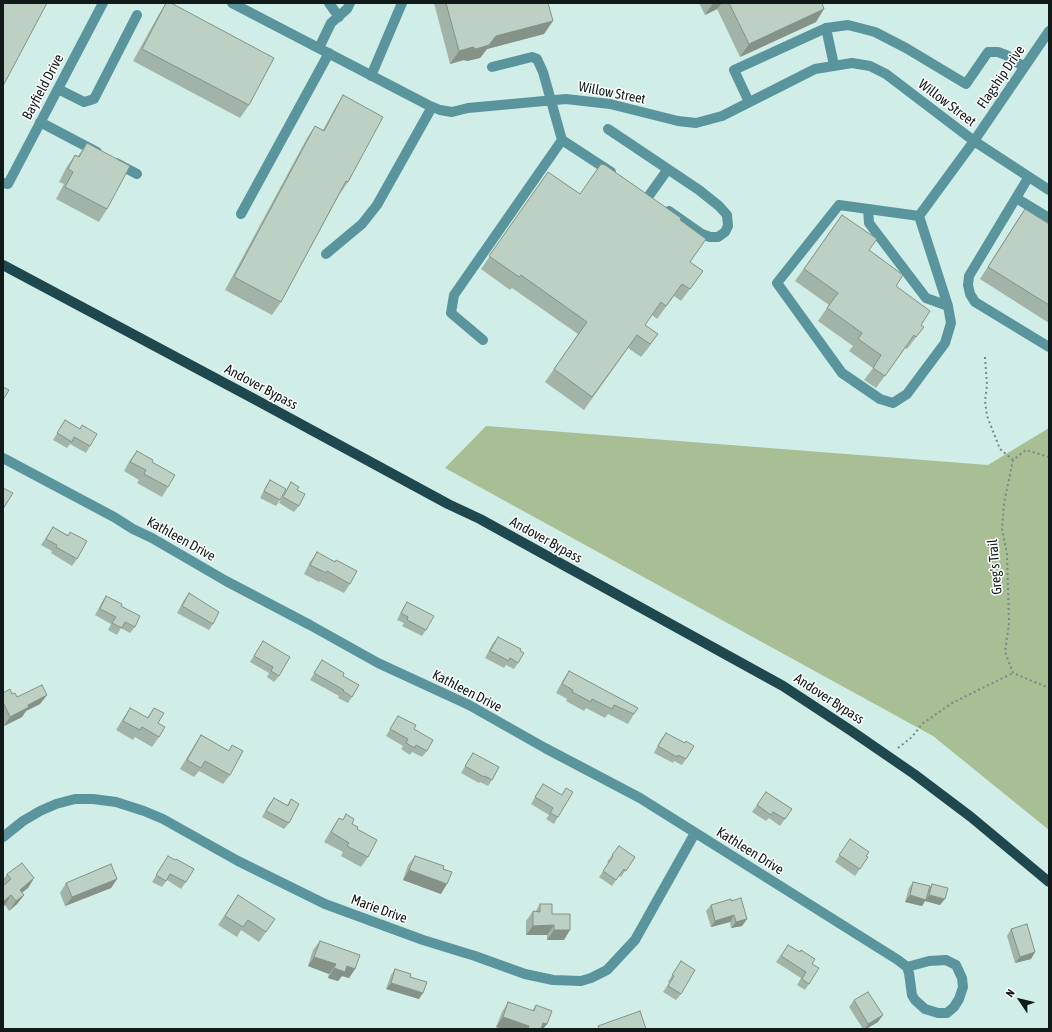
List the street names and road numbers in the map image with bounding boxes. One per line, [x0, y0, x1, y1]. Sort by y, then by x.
street label: Flagship Drive [974, 42, 1028, 112]
street label: Bayfield Drive [19, 51, 67, 123]
street label: Willow Street [915, 76, 979, 130]
street label: Willow Street [577, 78, 647, 108]
street label: Andover Bypass [222, 361, 300, 413]
street label: Kathleen Drive [144, 513, 218, 565]
street label: Andover Bypass [507, 513, 585, 567]
street label: Greg's Trail [984, 539, 1006, 595]
street label: Kathleen Drive [429, 666, 505, 716]
street label: Andover Bypass [791, 670, 867, 728]
street label: Kathleen Drive [713, 824, 787, 878]
street label: Marie Drive [349, 891, 409, 927]

